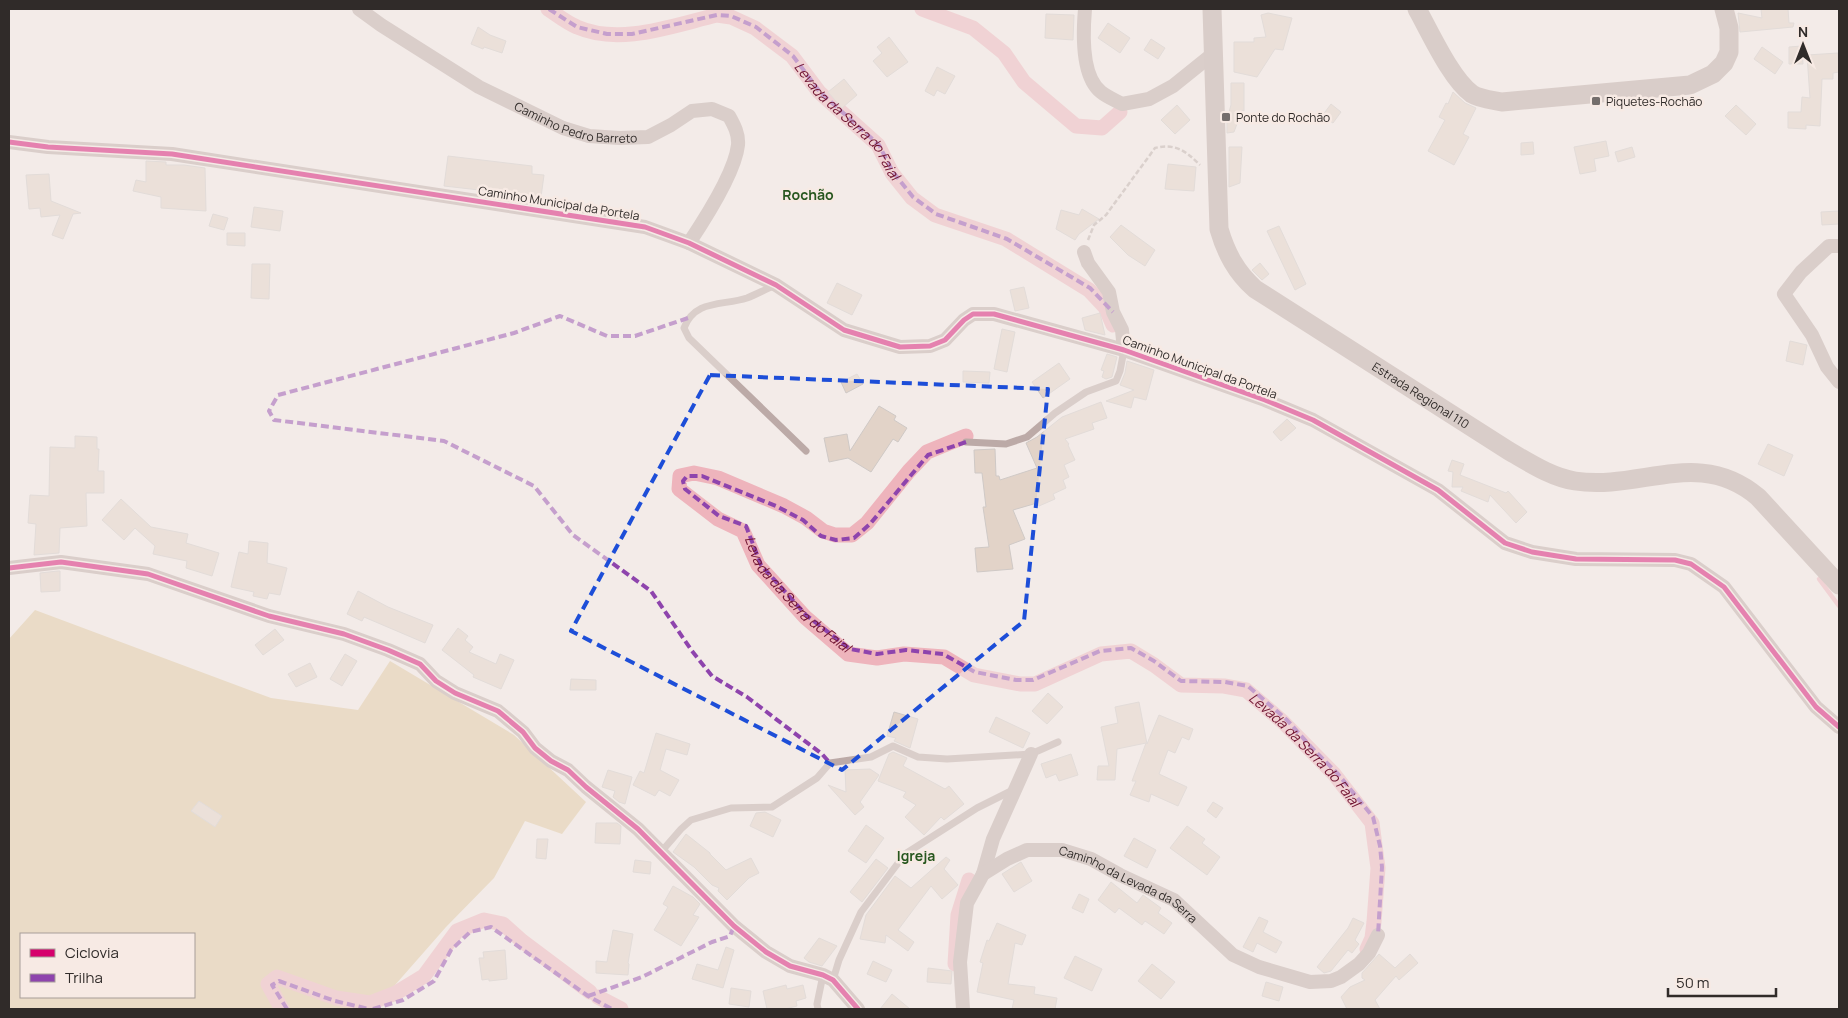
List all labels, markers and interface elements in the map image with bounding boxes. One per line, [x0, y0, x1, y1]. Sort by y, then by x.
north arrow [1778, 20, 1828, 70]
text: N [1798, 22, 1808, 41]
water label: Levada da Serra do Faial [791, 58, 906, 185]
place label: Piquetes-Rochão [1606, 93, 1702, 110]
marker: Piquetes-Rochão [1590, 95, 1602, 107]
street label: Caminho Pedro Barreto [512, 97, 638, 147]
place label: Ponte do Rochão [1236, 109, 1330, 126]
marker: Ponte do Rochão [1220, 111, 1232, 123]
street label: Caminho Municipal da Portela [477, 182, 641, 224]
district label: Rochão [782, 185, 834, 204]
street label: Caminho Municipal da Portela [1120, 331, 1280, 403]
street label: Estrada Regional 110 [1369, 358, 1473, 432]
water label: Levada da Serra do Faial [741, 533, 857, 657]
water label: Levada da Serra do Faial [1245, 688, 1366, 812]
street label: Caminho da Levada da Serra [1057, 841, 1202, 927]
district label: Igreja [897, 846, 935, 865]
legend [20, 933, 195, 998]
text: Ciclovia [65, 942, 119, 963]
scale bar [1668, 966, 1776, 998]
text: Trilha [65, 967, 103, 988]
text: 50 m [1676, 972, 1710, 993]

